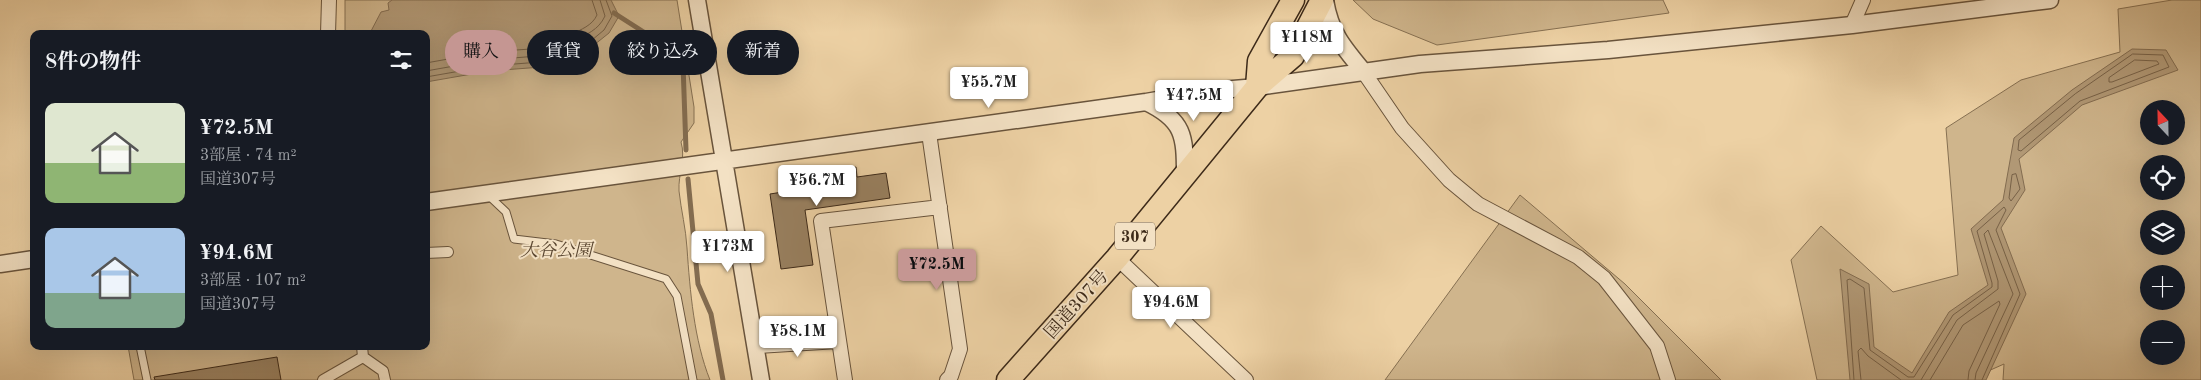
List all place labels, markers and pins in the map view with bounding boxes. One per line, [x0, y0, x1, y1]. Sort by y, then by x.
pin: ¥118M [1272, 22, 1342, 64]
pin: ¥55.7M [948, 66, 1030, 109]
pin: ¥47.5M [1153, 80, 1235, 122]
pin: ¥56.7M [776, 164, 858, 207]
pin: ¥173M [693, 230, 763, 273]
pin: ¥72.5M [896, 248, 978, 291]
pin: ¥94.6M [1130, 286, 1212, 329]
pin: ¥58.1M [757, 316, 839, 358]

